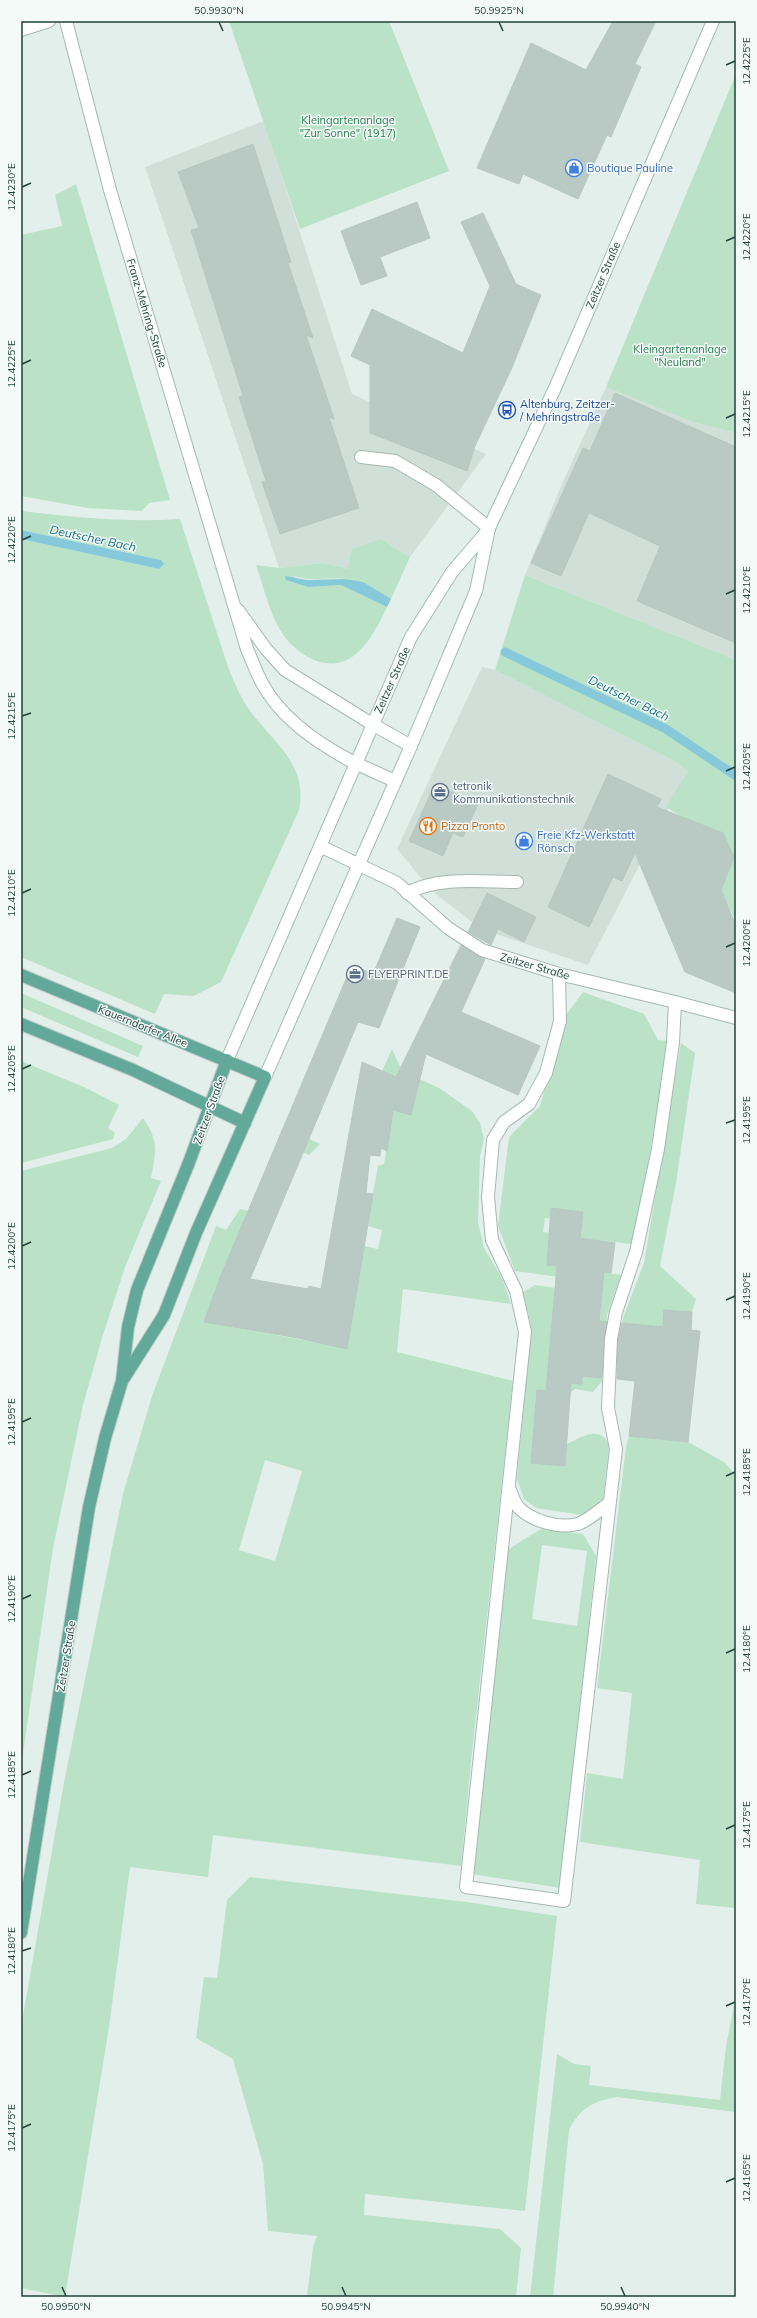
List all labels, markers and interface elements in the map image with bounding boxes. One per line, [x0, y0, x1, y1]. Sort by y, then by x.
text: 50.9930°N [194, 4, 244, 17]
text: 50.9925°N [474, 4, 524, 17]
text: 12.4225°E [740, 37, 753, 85]
park label: Kleingartenanlage "Zur Sonne" (1917) [300, 113, 396, 140]
shop icon: Boutique Pauline [564, 158, 584, 178]
place label: Boutique Pauline [587, 161, 673, 175]
text: 12.4230°E [5, 163, 18, 211]
text: 12.4220°E [740, 213, 753, 261]
street label: Zeitzer Straße [583, 239, 623, 311]
street label: Franz-Mehring-Straße [124, 257, 170, 369]
text: 12.4225°E [5, 340, 18, 388]
park label: Kleingartenanlage "Neuland" [633, 342, 727, 369]
text: 12.4215°E [740, 390, 753, 438]
place label: Altenburg, Zeitzer- / Mehringstraße [519, 397, 615, 424]
bus stop icon: Altenburg, Zeitzer- / Mehringstraße [497, 400, 517, 420]
text: 12.4220°E [5, 516, 18, 564]
water label: Deutscher Bach [48, 522, 138, 554]
text: 12.4210°E [740, 566, 753, 614]
street label: Zeitzer Straße [371, 644, 413, 715]
water label: Deutscher Bach [586, 672, 672, 724]
text: 12.4215°E [5, 692, 18, 740]
text: 12.4205°E [740, 743, 753, 791]
place label: tetronik Kommunikationstechnik [453, 779, 574, 806]
office icon: tetronik Kommunikationstechnik [430, 782, 450, 802]
restaurant icon: Pizza Pronto [418, 816, 438, 836]
place label: Pizza Pronto [441, 819, 505, 833]
place label: Freie Kfz-Werkstatt Rönsch [537, 828, 635, 855]
shop icon: Freie Kfz-Werkstatt Rönsch [514, 831, 534, 851]
text: 12.4210°E [5, 869, 18, 917]
text: 12.4200°E [740, 919, 753, 967]
street label: Zeitzer Straße [499, 949, 571, 983]
office icon: FLYERPRINT.DE [345, 964, 365, 984]
place label: FLYERPRINT.DE [368, 967, 449, 981]
street label: Kauerndorfer Allee [96, 1002, 190, 1050]
text: 12.4205°E [5, 1045, 18, 1093]
street label: Zeitzer Straße [190, 1074, 228, 1146]
text: 12.4195°E [740, 1096, 753, 1144]
text: 12.4200°E [5, 1222, 18, 1270]
text: 12.4190°E [740, 1272, 753, 1320]
text: 12.4195°E [5, 1398, 18, 1446]
text: 12.4185°E [740, 1448, 753, 1496]
text: 12.4190°E [5, 1575, 18, 1623]
street label: Zeitzer Straße [53, 1620, 79, 1692]
text: 12.4180°E [740, 1625, 753, 1673]
text: 12.4185°E [5, 1751, 18, 1799]
text: 12.4175°E [740, 1801, 753, 1849]
text: 12.4180°E [5, 1927, 18, 1975]
text: 12.4170°E [740, 1978, 753, 2026]
text: 12.4175°E [5, 2104, 18, 2152]
text: 12.4165°E [740, 2154, 753, 2202]
text: 50.9950°N [41, 2300, 91, 2313]
text: 50.9945°N [321, 2300, 371, 2313]
text: 50.9940°N [600, 2300, 650, 2313]

